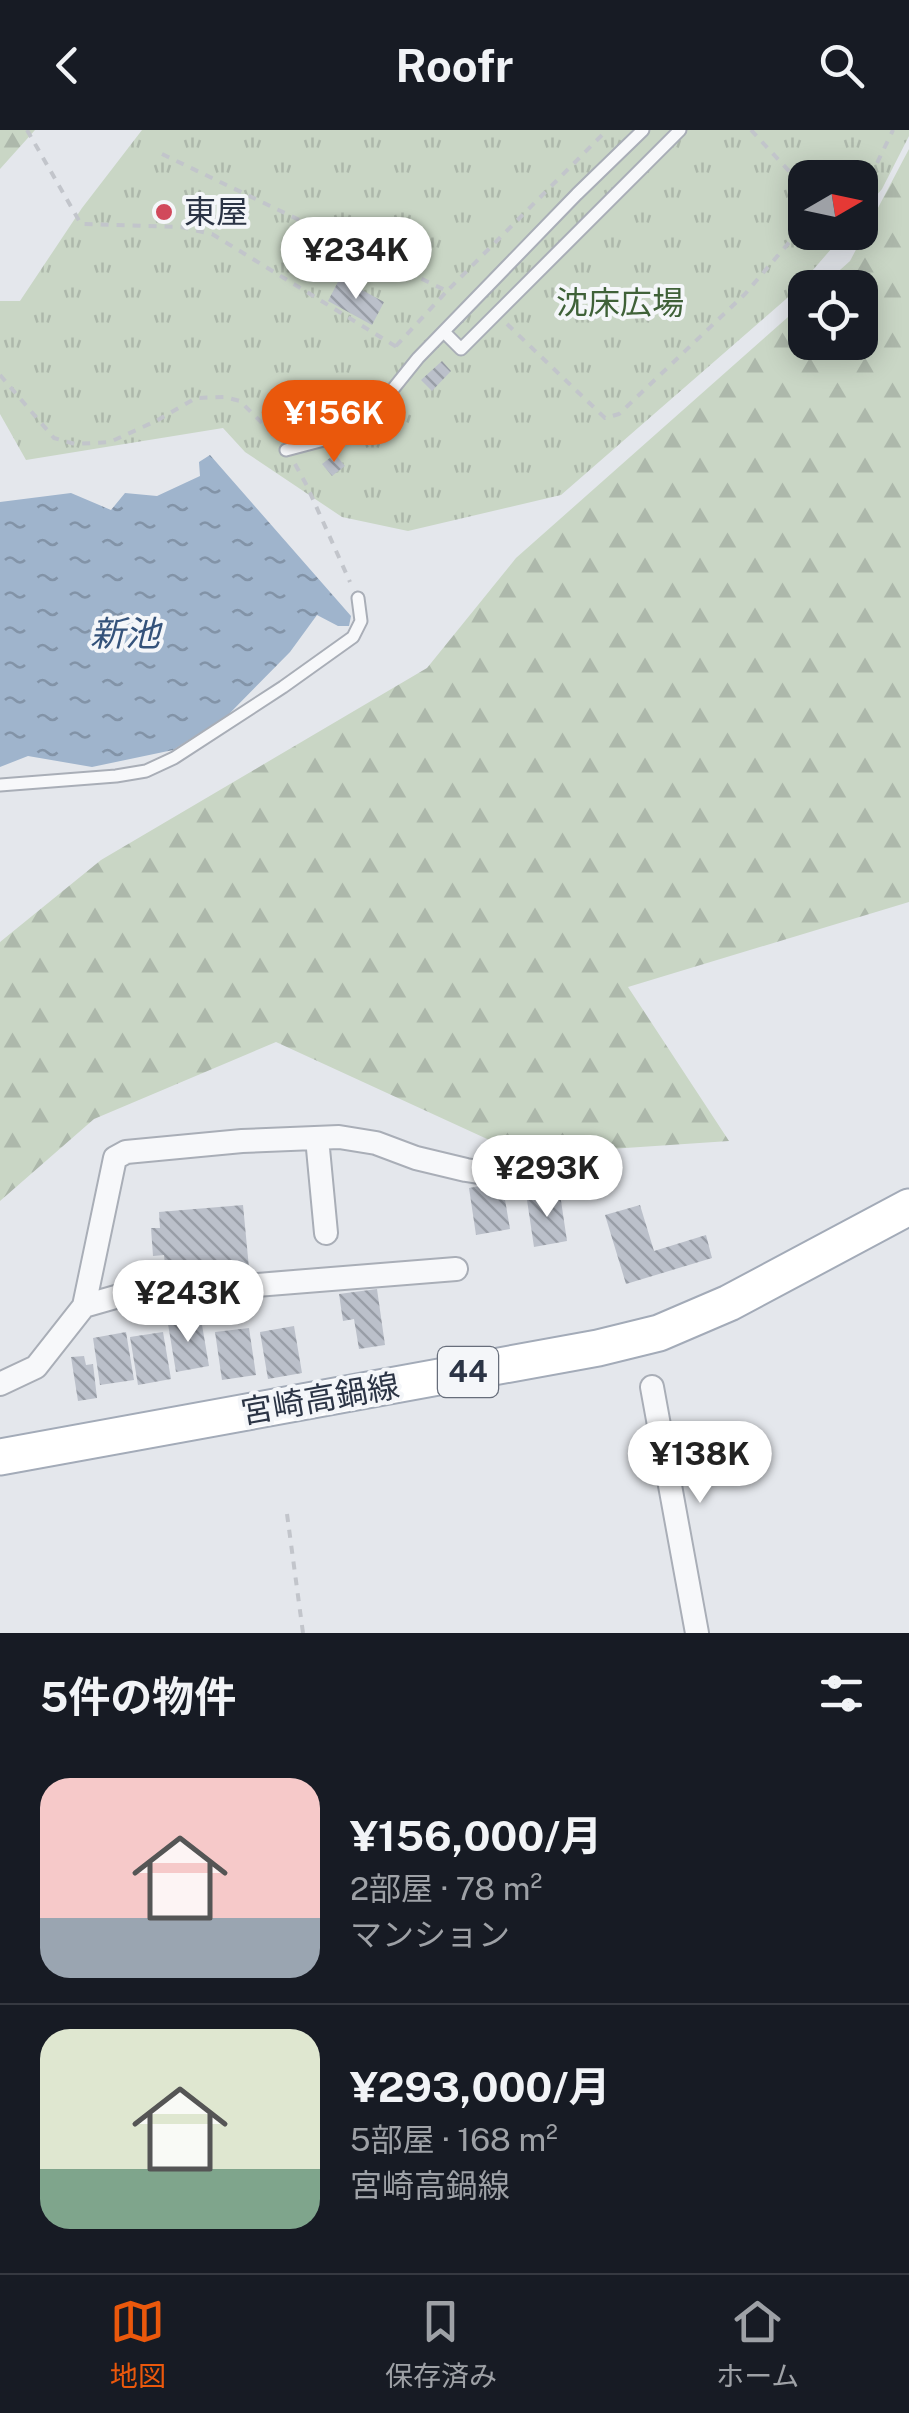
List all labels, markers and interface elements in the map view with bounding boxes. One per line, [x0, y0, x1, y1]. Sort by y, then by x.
icon: back [40, 38, 95, 93]
icon: search [814, 38, 869, 93]
text: Roofr [395, 39, 514, 92]
north arrow [788, 160, 878, 250]
map controls [788, 160, 878, 360]
place label: 東屋 [184, 193, 248, 230]
marker: 東屋 [153, 201, 175, 223]
pin: ¥234K [286, 217, 426, 302]
text: ¥234K [303, 231, 409, 268]
button: locate [788, 270, 878, 360]
park label: 沈床広場 [556, 284, 684, 321]
pin: ¥156K [264, 380, 404, 465]
text: ¥156K [284, 394, 384, 431]
water label: 新池 [90, 613, 163, 654]
pin: ¥293K [477, 1135, 617, 1220]
text: ¥293K [494, 1149, 600, 1186]
pin: ¥243K [118, 1260, 258, 1345]
text: ¥243K [135, 1274, 241, 1311]
road number: 44 [438, 1347, 498, 1397]
street label: 宮崎高鍋線 [238, 1366, 402, 1431]
pin: ¥138K [630, 1421, 770, 1506]
text: ¥138K [650, 1435, 750, 1472]
icon: filters [814, 1666, 869, 1721]
text: 5件の物件 [40, 1672, 236, 1721]
text: ¥156,000/月 [350, 1811, 602, 1860]
icon: home [120, 1818, 240, 1938]
text: 2部屋 · 78 m² [350, 1870, 542, 1907]
text: マンション [350, 1916, 510, 1953]
text: ¥293,000/月 [350, 2062, 610, 2111]
icon: home [120, 2069, 240, 2189]
text: 5部屋 · 168 m² [350, 2121, 558, 2158]
text: 宮崎高鍋線 [350, 2167, 510, 2204]
tab: 地図 [110, 2294, 166, 2394]
tab: 保存済み [385, 2294, 497, 2394]
tab: ホーム [716, 2294, 799, 2394]

